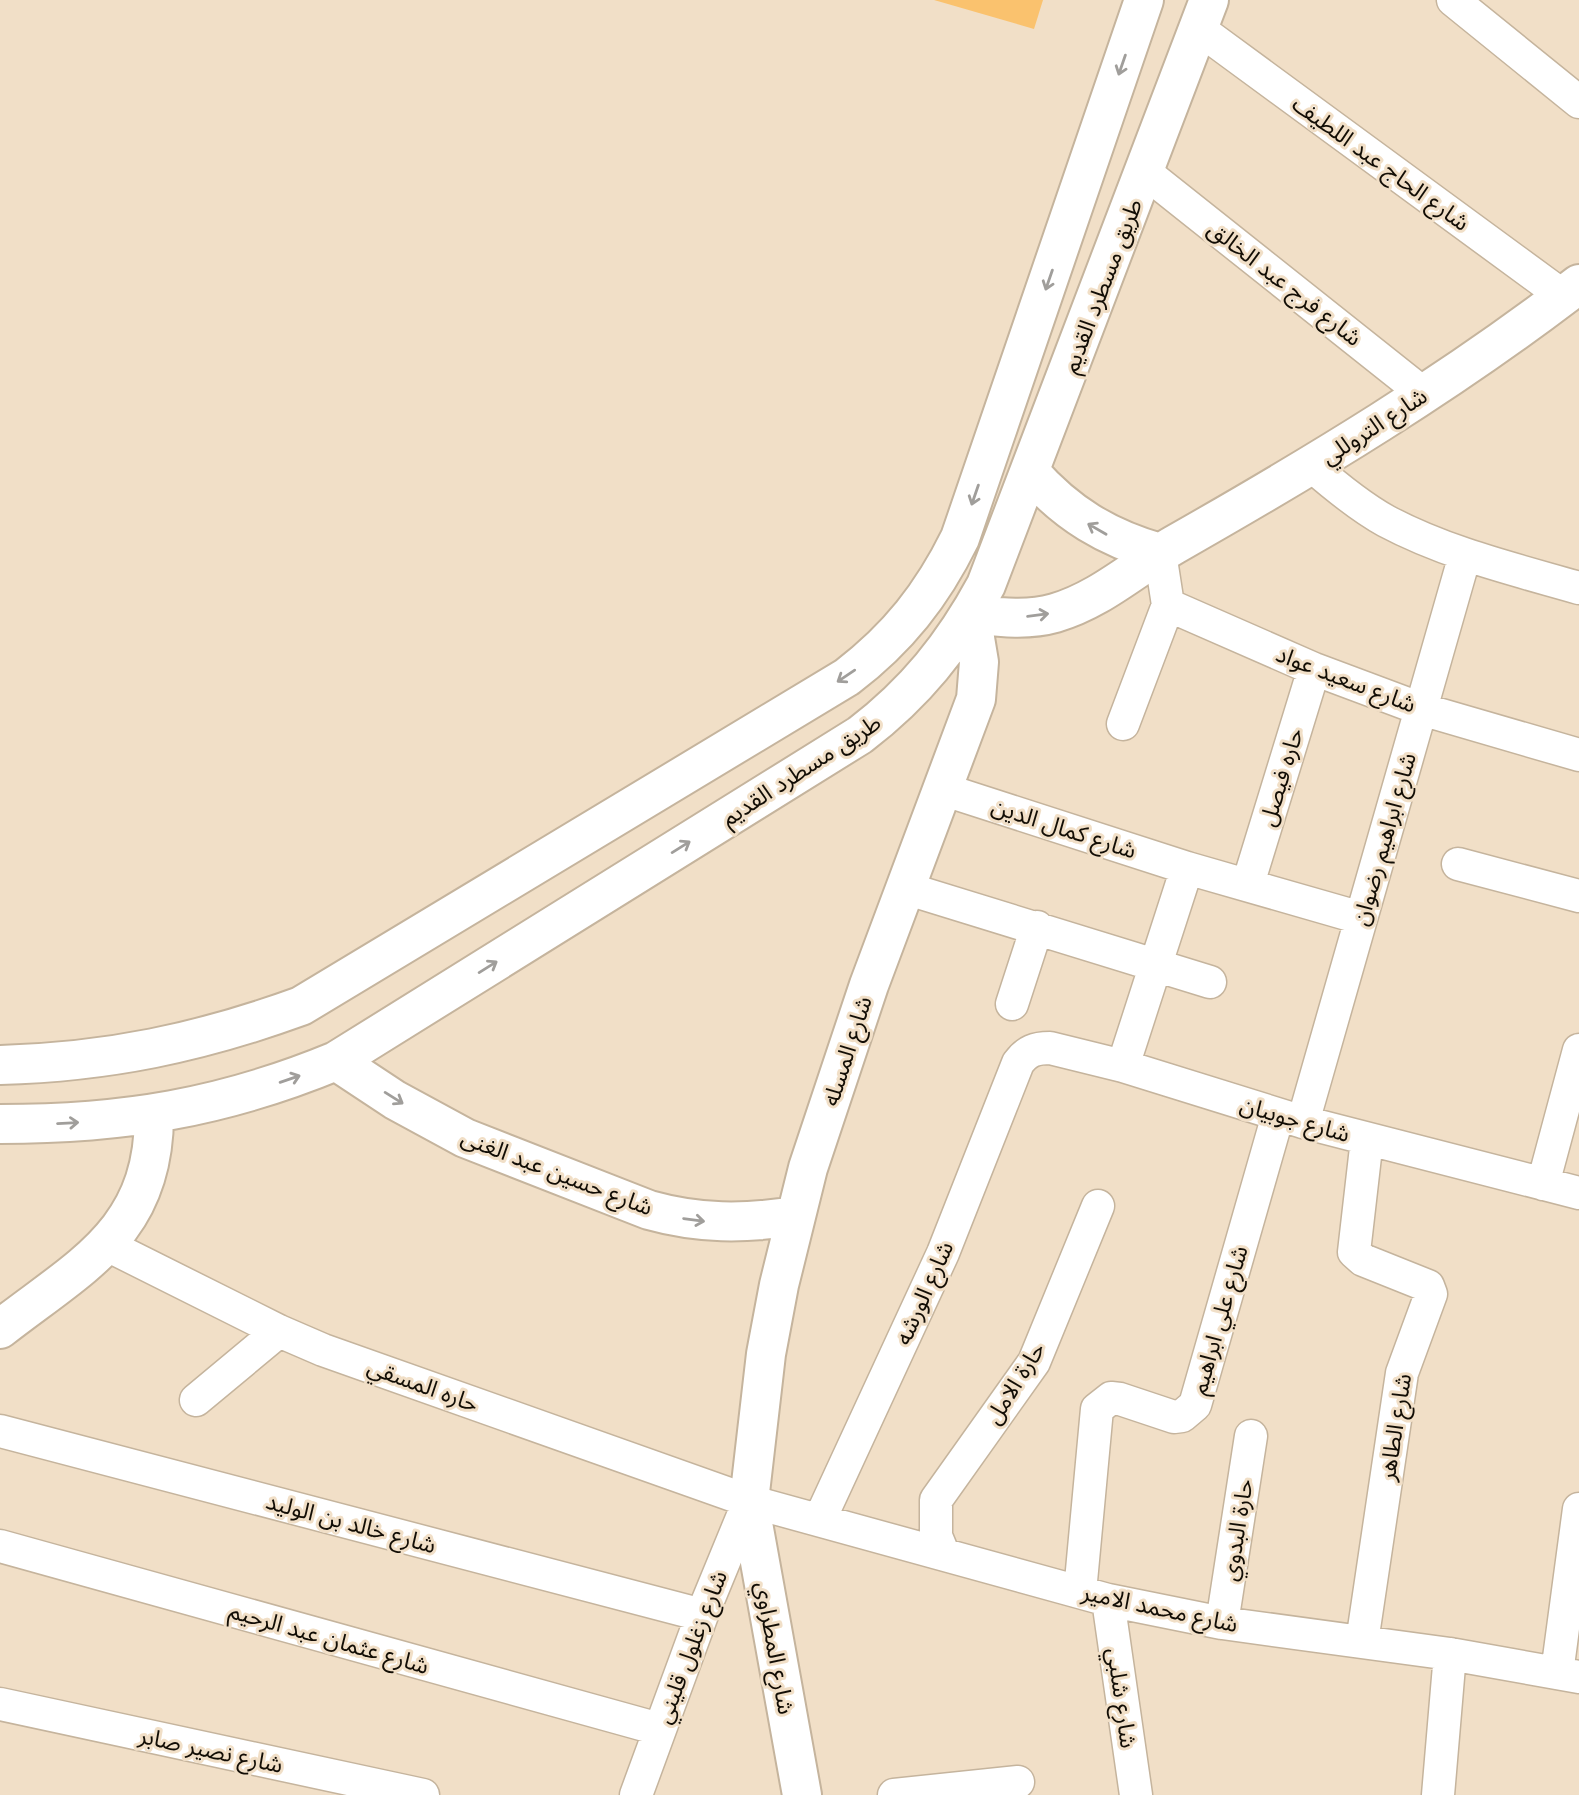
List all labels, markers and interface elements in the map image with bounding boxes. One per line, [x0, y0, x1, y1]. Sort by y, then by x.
one-way arrow [1115, 53, 1127, 75]
street label: شارع الحاج عبد اللطيف [1285, 89, 1475, 239]
street label: طريق مسطرد القديم [1056, 195, 1151, 378]
street label: شارع فرج عبد الخالق [1201, 214, 1367, 354]
one-way arrow [1042, 268, 1054, 290]
street label: شارع التروللي [1316, 381, 1434, 473]
one-way arrow [968, 484, 981, 506]
one-way arrow [1087, 522, 1107, 536]
one-way arrow [1026, 609, 1049, 622]
street label: شارع سعيد عواد [1271, 640, 1420, 721]
one-way arrow [837, 669, 856, 684]
street label: طريق مسطرد القديم [716, 708, 888, 835]
street label: حاره فيصل [1253, 725, 1309, 829]
street label: شارع ابراهيم رضوان [1346, 749, 1425, 930]
street label: شارع كمال الدين [987, 791, 1140, 867]
one-way arrow [671, 839, 690, 854]
one-way arrow [477, 959, 497, 973]
street label: شارع المسله [816, 993, 881, 1110]
one-way arrow [279, 1072, 301, 1084]
street label: شارع جوبيان [1236, 1090, 1353, 1151]
one-way arrow [383, 1091, 403, 1105]
one-way arrow [56, 1116, 79, 1129]
street label: شارع حسين عبد الغنى [456, 1123, 657, 1224]
one-way arrow [682, 1214, 705, 1227]
street label: شارع الورشه [889, 1237, 962, 1350]
street label: شارع علي ابراهيم [1184, 1242, 1257, 1399]
street label: حارة الامل [979, 1337, 1051, 1429]
street label: حاره المسقي [362, 1352, 482, 1421]
street label: شارع الطاهر [1373, 1371, 1420, 1484]
street label: حارة البدوي [1215, 1477, 1262, 1584]
street label: شارع خالد بن الوليد [262, 1487, 439, 1562]
street label: شارع زغلول قليني [649, 1567, 736, 1729]
street label: شارع محمد الامير [1078, 1578, 1241, 1641]
street label: شارع المطراوي [746, 1580, 800, 1717]
street label: شارع عثمان عبد الرحيم [225, 1596, 432, 1683]
street label: شارع شلبي [1098, 1646, 1143, 1750]
street label: شارع نصير صابر [135, 1721, 285, 1782]

